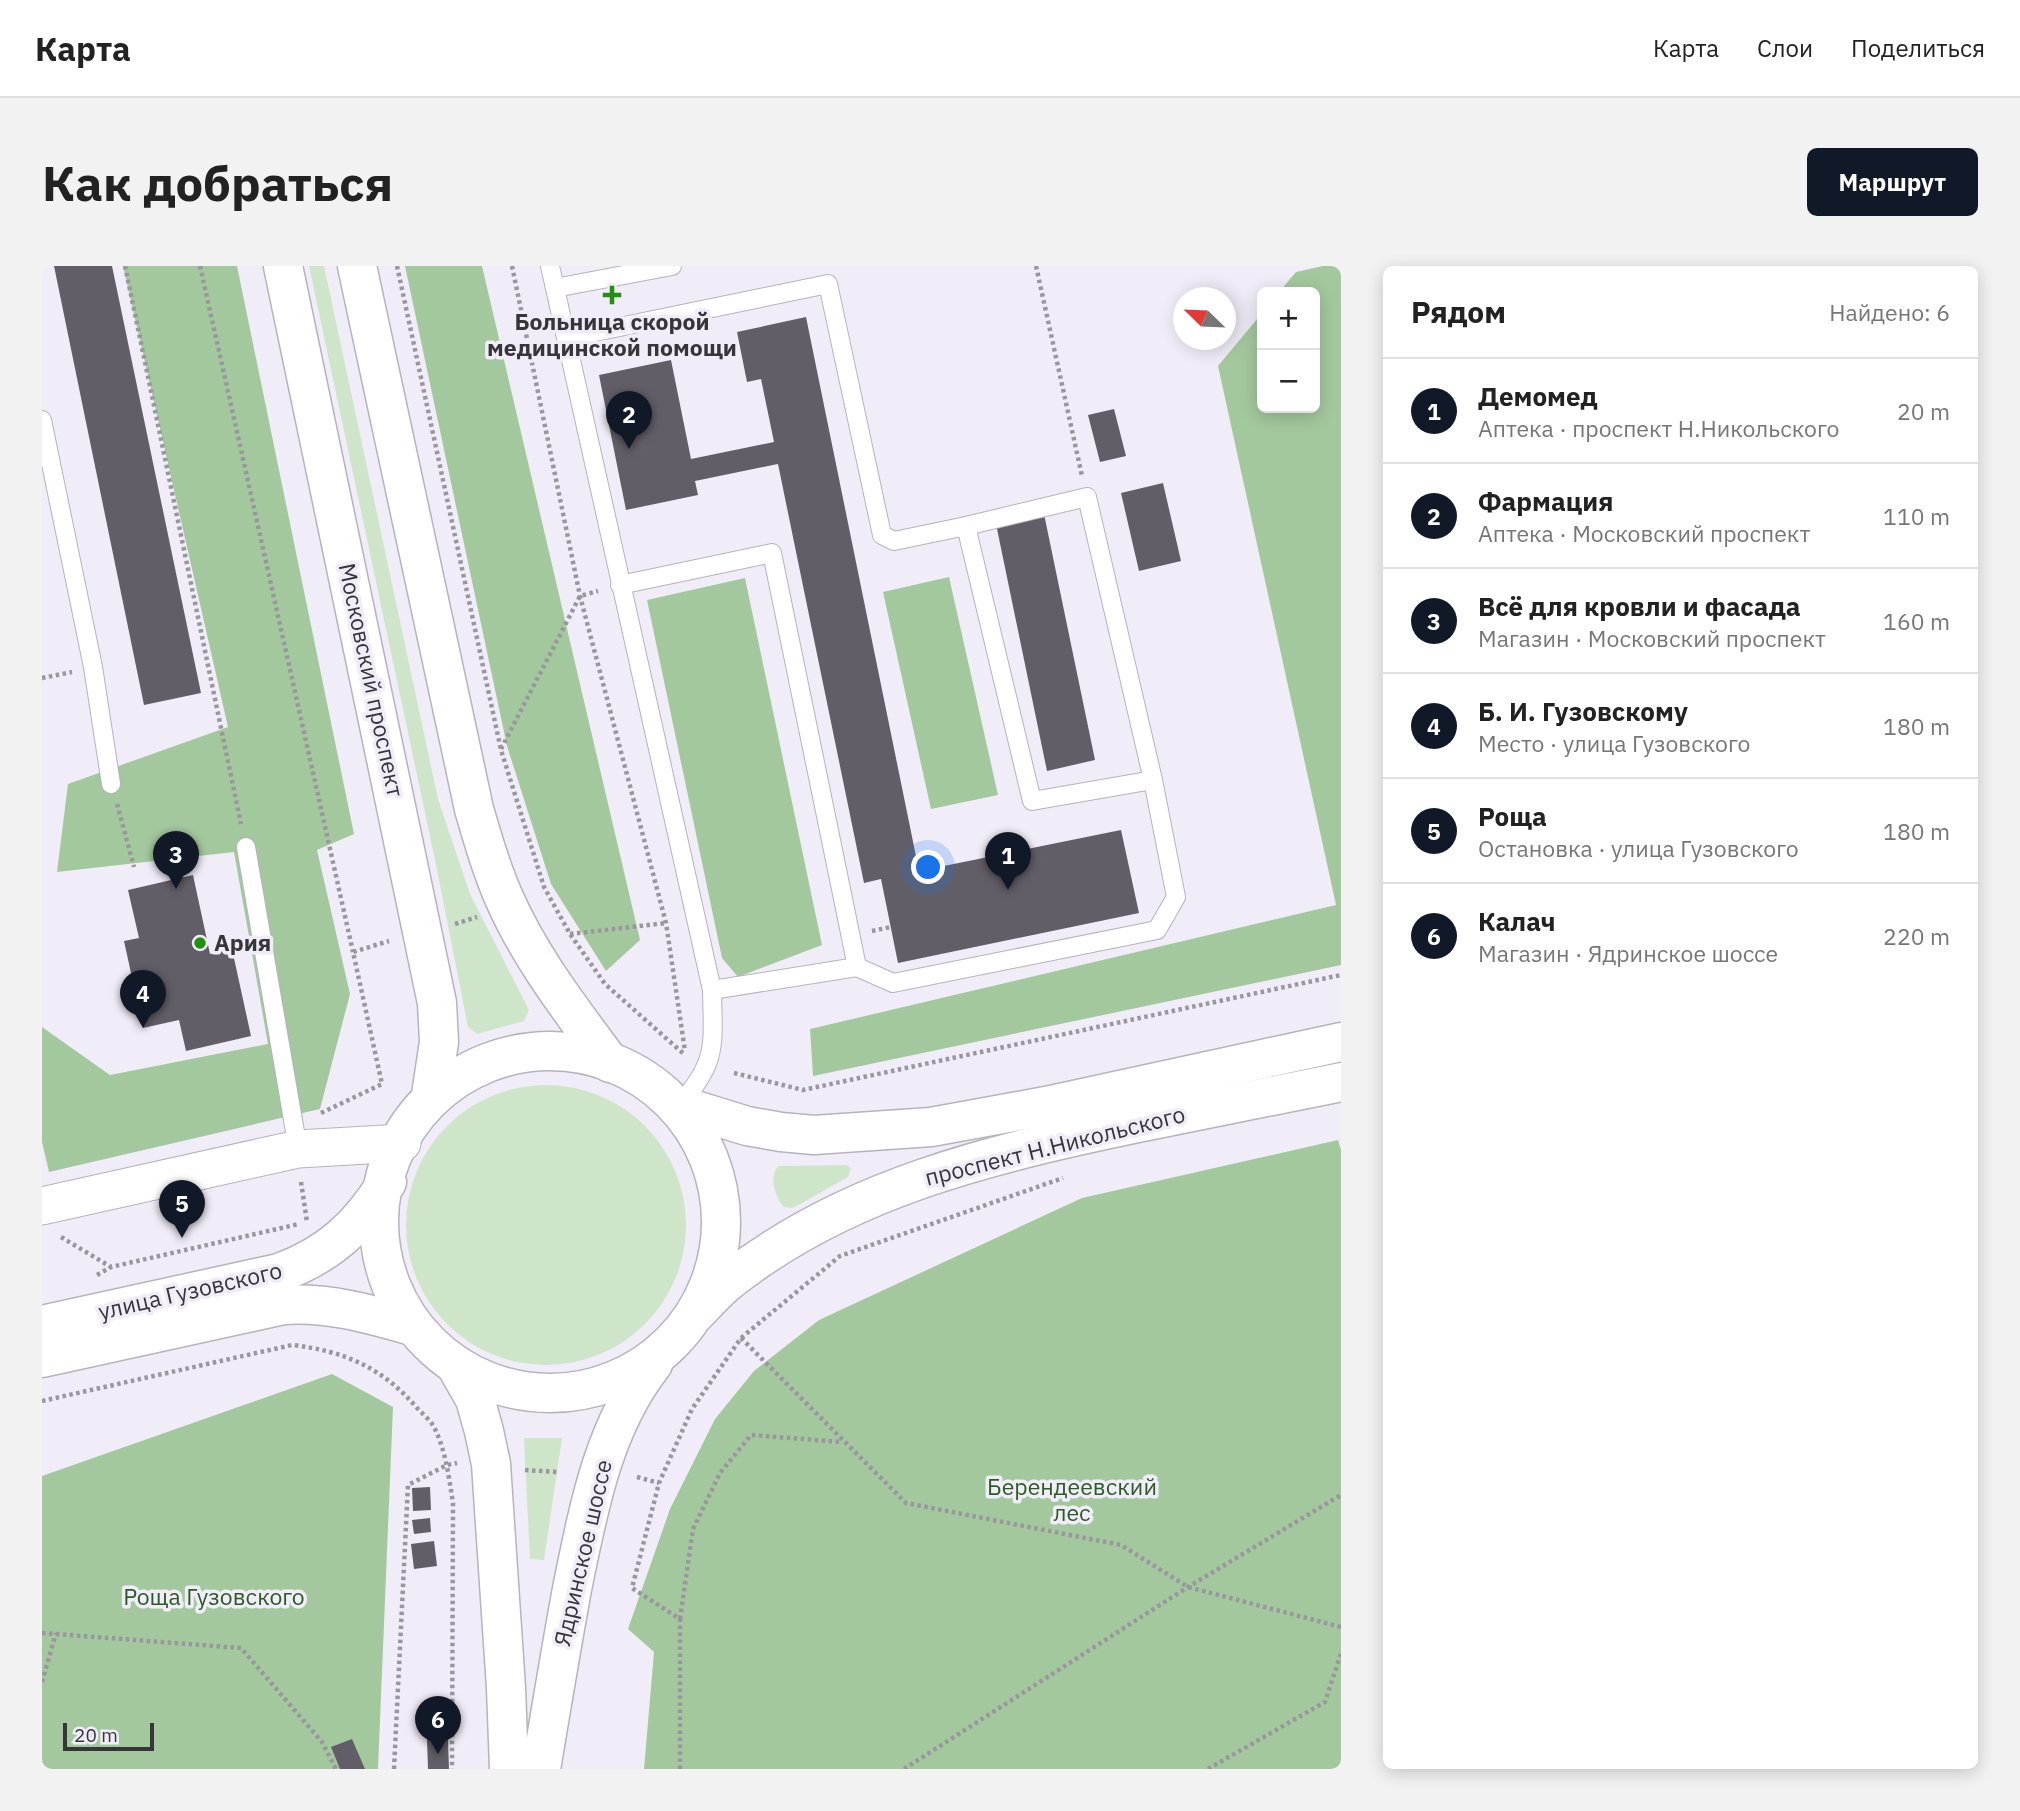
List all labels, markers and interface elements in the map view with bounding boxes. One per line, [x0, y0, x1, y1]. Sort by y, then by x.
text: Карта [35, 27, 131, 70]
text: Карта [1653, 32, 1719, 64]
text: Слои [1757, 32, 1813, 64]
text: Поделиться [1851, 32, 1985, 64]
button: Маршрут [1807, 148, 1978, 216]
text: Как добраться [42, 151, 393, 214]
marker: Больница скорой медицинской помощи [602, 285, 622, 305]
north arrow [1173, 287, 1236, 350]
map controls [1257, 287, 1320, 413]
button: + [1257, 287, 1320, 350]
text: Рядом [1411, 292, 1506, 331]
text: Найдено: 6 [1829, 297, 1950, 327]
place label: Больница скорой медицинской помощи [487, 306, 737, 362]
button: − [1257, 350, 1320, 413]
text: Демомед [1478, 379, 1598, 413]
pin: 2 [606, 391, 652, 449]
text: 1 [1427, 396, 1441, 426]
text: 20 m [1897, 396, 1950, 426]
text: Аптека · проспект Н.Никольского [1478, 413, 1839, 443]
text: Фармация [1478, 484, 1613, 518]
text: 2 [1427, 501, 1441, 531]
text: 110 m [1883, 501, 1950, 531]
text: Аптека · Московский проспект [1478, 518, 1810, 548]
street label: Московский проспект [333, 560, 411, 799]
text: Всё для кровли и фасада [1478, 589, 1801, 623]
text: 3 [1427, 606, 1441, 636]
text: 160 m [1883, 606, 1950, 636]
text: Магазин · Московский проспект [1478, 623, 1826, 653]
text: Б. И. Гузовскому [1478, 694, 1688, 728]
text: 4 [1427, 711, 1441, 741]
text: 180 m [1883, 711, 1950, 741]
text: Место · улица Гузовского [1478, 728, 1750, 758]
text: Роща [1478, 799, 1547, 833]
text: 5 [1427, 816, 1441, 846]
text: 180 m [1883, 816, 1950, 846]
pin: 3 [153, 831, 199, 889]
pin: 1 [985, 832, 1031, 890]
text: Остановка · улица Гузовского [1478, 833, 1799, 863]
your location [911, 850, 945, 884]
text: Калач [1478, 904, 1556, 938]
text: 6 [1427, 921, 1441, 951]
text: 220 m [1883, 921, 1950, 951]
place label: Ария [214, 927, 271, 957]
marker: Ария [192, 935, 208, 951]
text: Магазин · Ядринское шоссе [1478, 938, 1778, 968]
pin: 4 [120, 970, 166, 1028]
street label: проспект Н.Никольского [921, 1098, 1188, 1192]
pin: 5 [159, 1180, 205, 1238]
street label: улица Гузовского [95, 1254, 285, 1326]
street label: Ядринское шоссе [546, 1457, 618, 1649]
park label: Берендеевский лес [987, 1471, 1157, 1527]
park label: Роща Гузовского [123, 1581, 305, 1611]
pin: 6 [415, 1696, 461, 1754]
scale bar [63, 1720, 154, 1752]
text: 20 m [74, 1723, 118, 1747]

